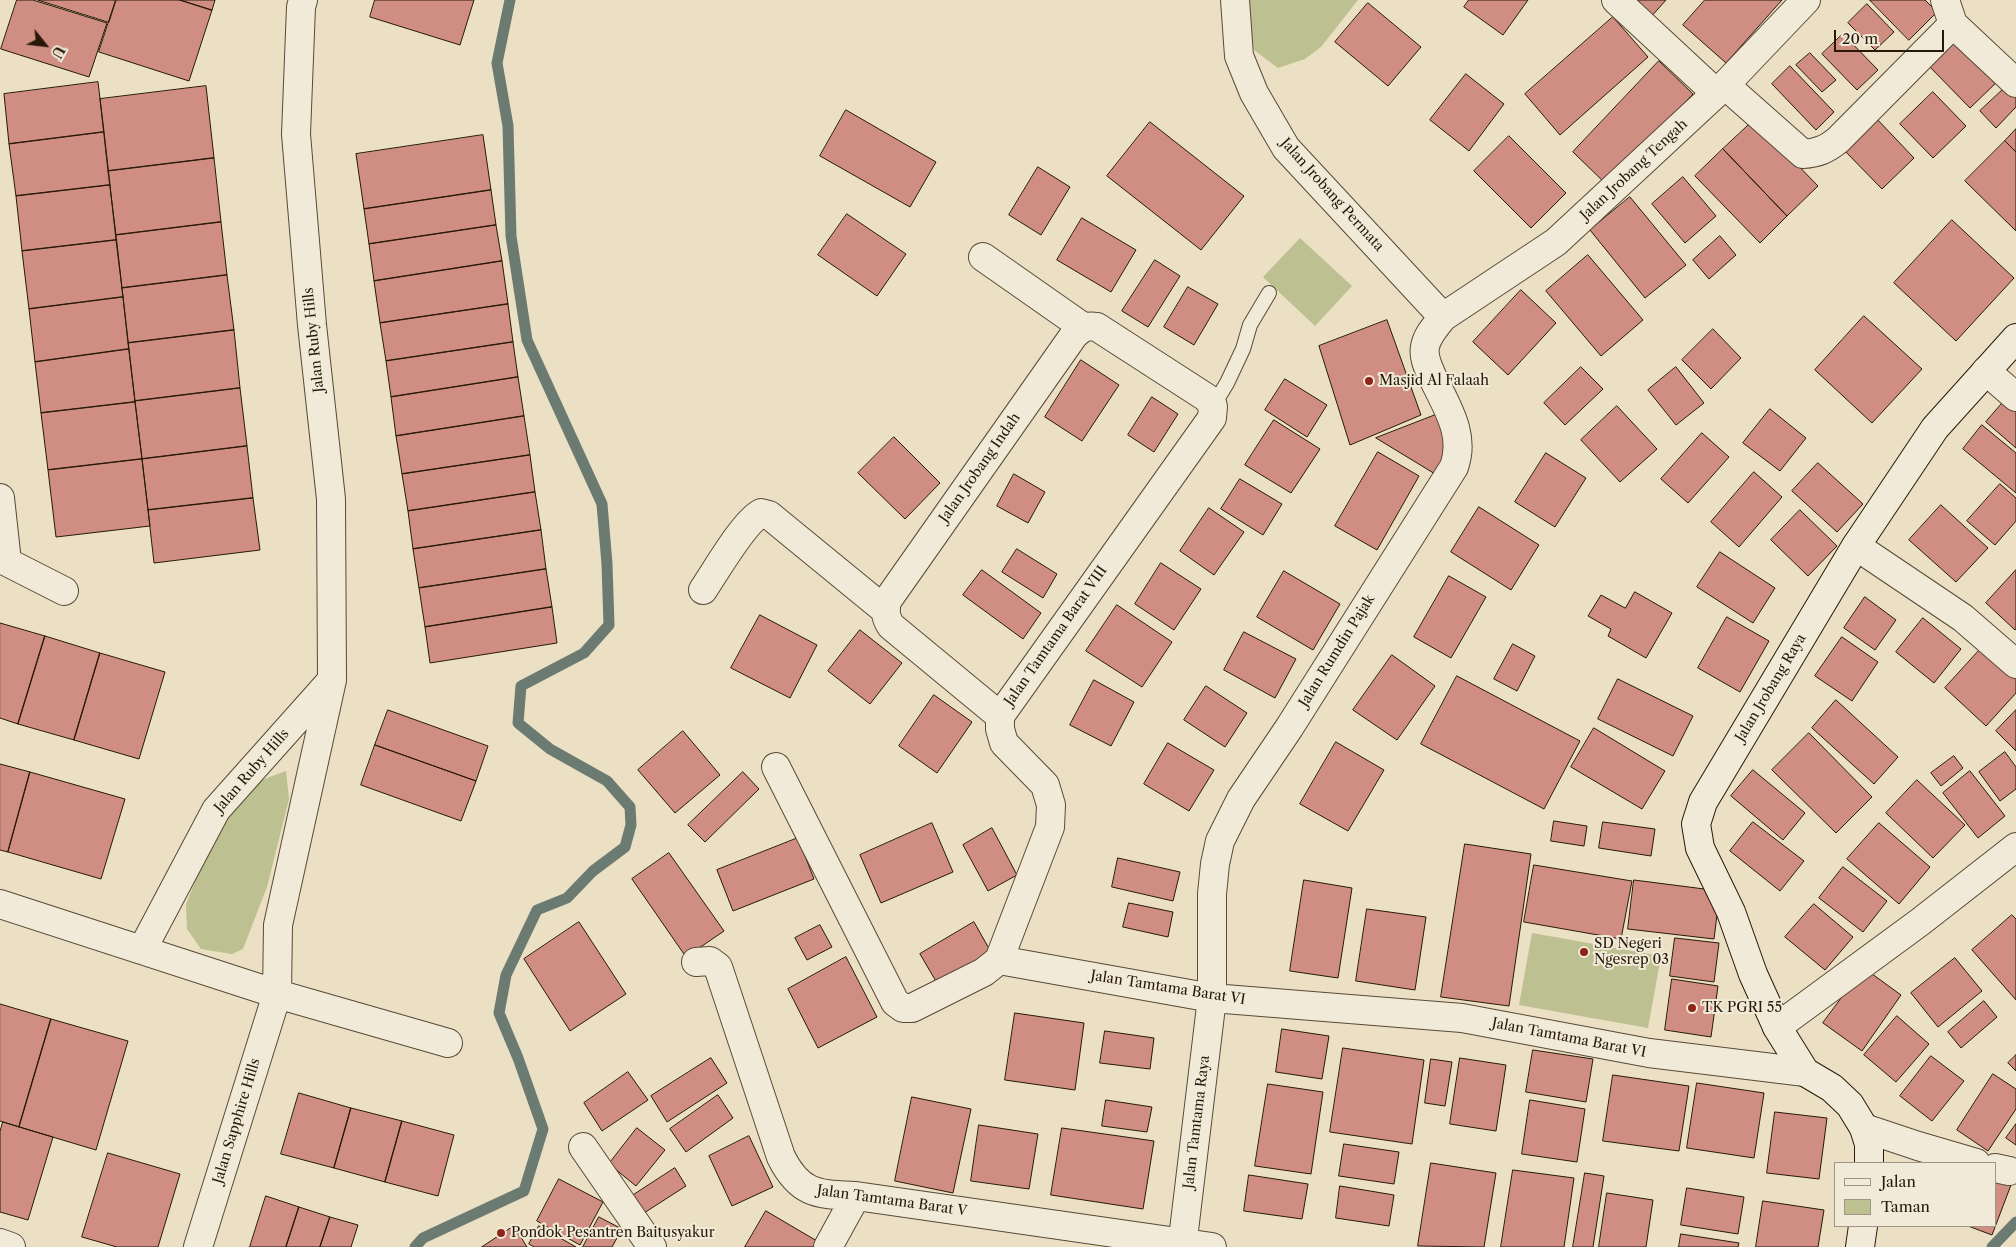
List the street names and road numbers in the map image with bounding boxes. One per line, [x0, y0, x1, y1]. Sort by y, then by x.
street label: Jalan Jrobang Tengah [1577, 116, 1691, 224]
street label: Jalan Jrobang Permata [1277, 135, 1387, 255]
street label: Jalan Ruby Hills [300, 287, 328, 393]
street label: Jalan Jrobang Indah [936, 410, 1024, 526]
street label: Jalan Tamtama Barat VIII [1001, 563, 1111, 709]
street label: Jalan Rumdin Pajak [1296, 592, 1378, 710]
street label: Jalan Jrobang Raya [1732, 631, 1810, 745]
street label: Jalan Ruby Hills [211, 726, 293, 816]
street label: Jalan Tamtama Barat VI [1089, 967, 1247, 1009]
street label: Jalan Tamtama Barat VI [1490, 1015, 1648, 1061]
street label: Jalan Tamtama Raya [1180, 1054, 1214, 1190]
street label: Jalan Sapphire Hills [210, 1056, 264, 1186]
street label: Jalan Tamtama Barat V [816, 1182, 968, 1220]

